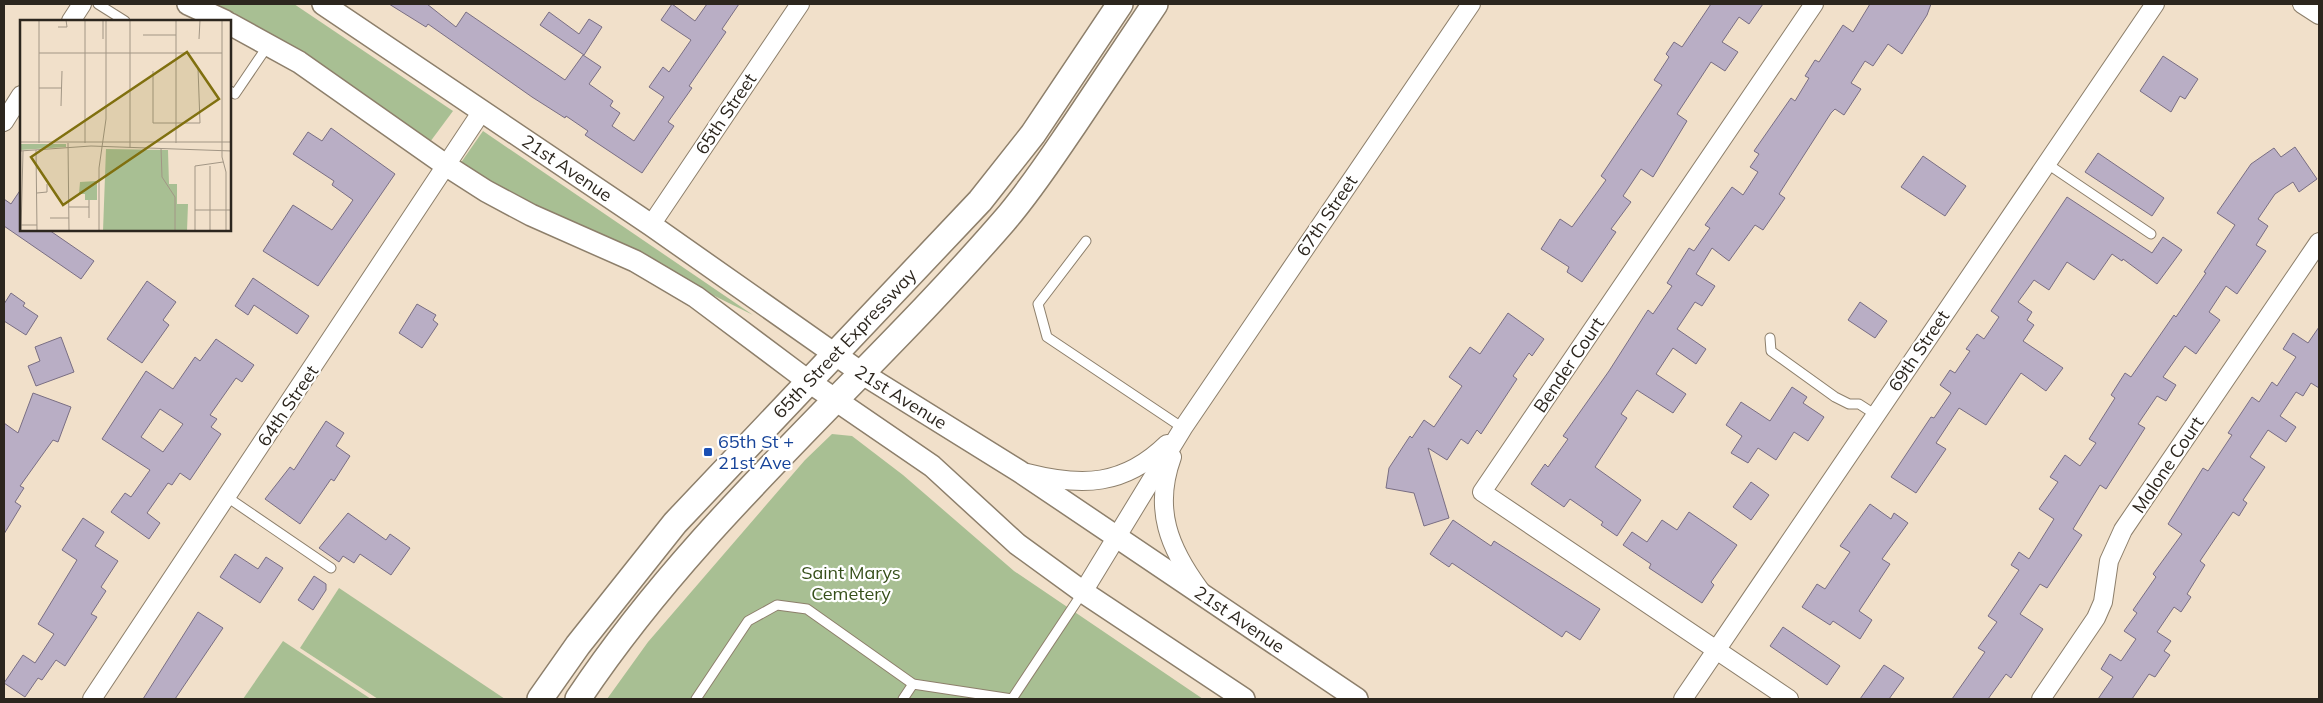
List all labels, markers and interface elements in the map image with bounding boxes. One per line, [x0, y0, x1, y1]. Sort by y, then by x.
inset map [20, 20, 231, 231]
street label: 65th Street [690, 69, 761, 159]
street label: 21st Avenue [517, 129, 617, 207]
street label: 67th Street [1291, 171, 1362, 261]
street label: 65th Street Expressway [768, 263, 921, 423]
street label: 69th Street [1883, 306, 1954, 396]
street label: Bender Court [1528, 313, 1609, 417]
street label: 21st Avenue [850, 360, 951, 434]
street label: 64th Street [252, 361, 323, 451]
street label: Malone Court [2127, 412, 2208, 517]
place label: 65th St + 21st Ave [718, 430, 794, 474]
marker: 65th St + 21st Ave [702, 446, 714, 458]
park label: Saint Marys Cemetery [801, 561, 901, 605]
street label: 21st Avenue [1190, 580, 1289, 658]

